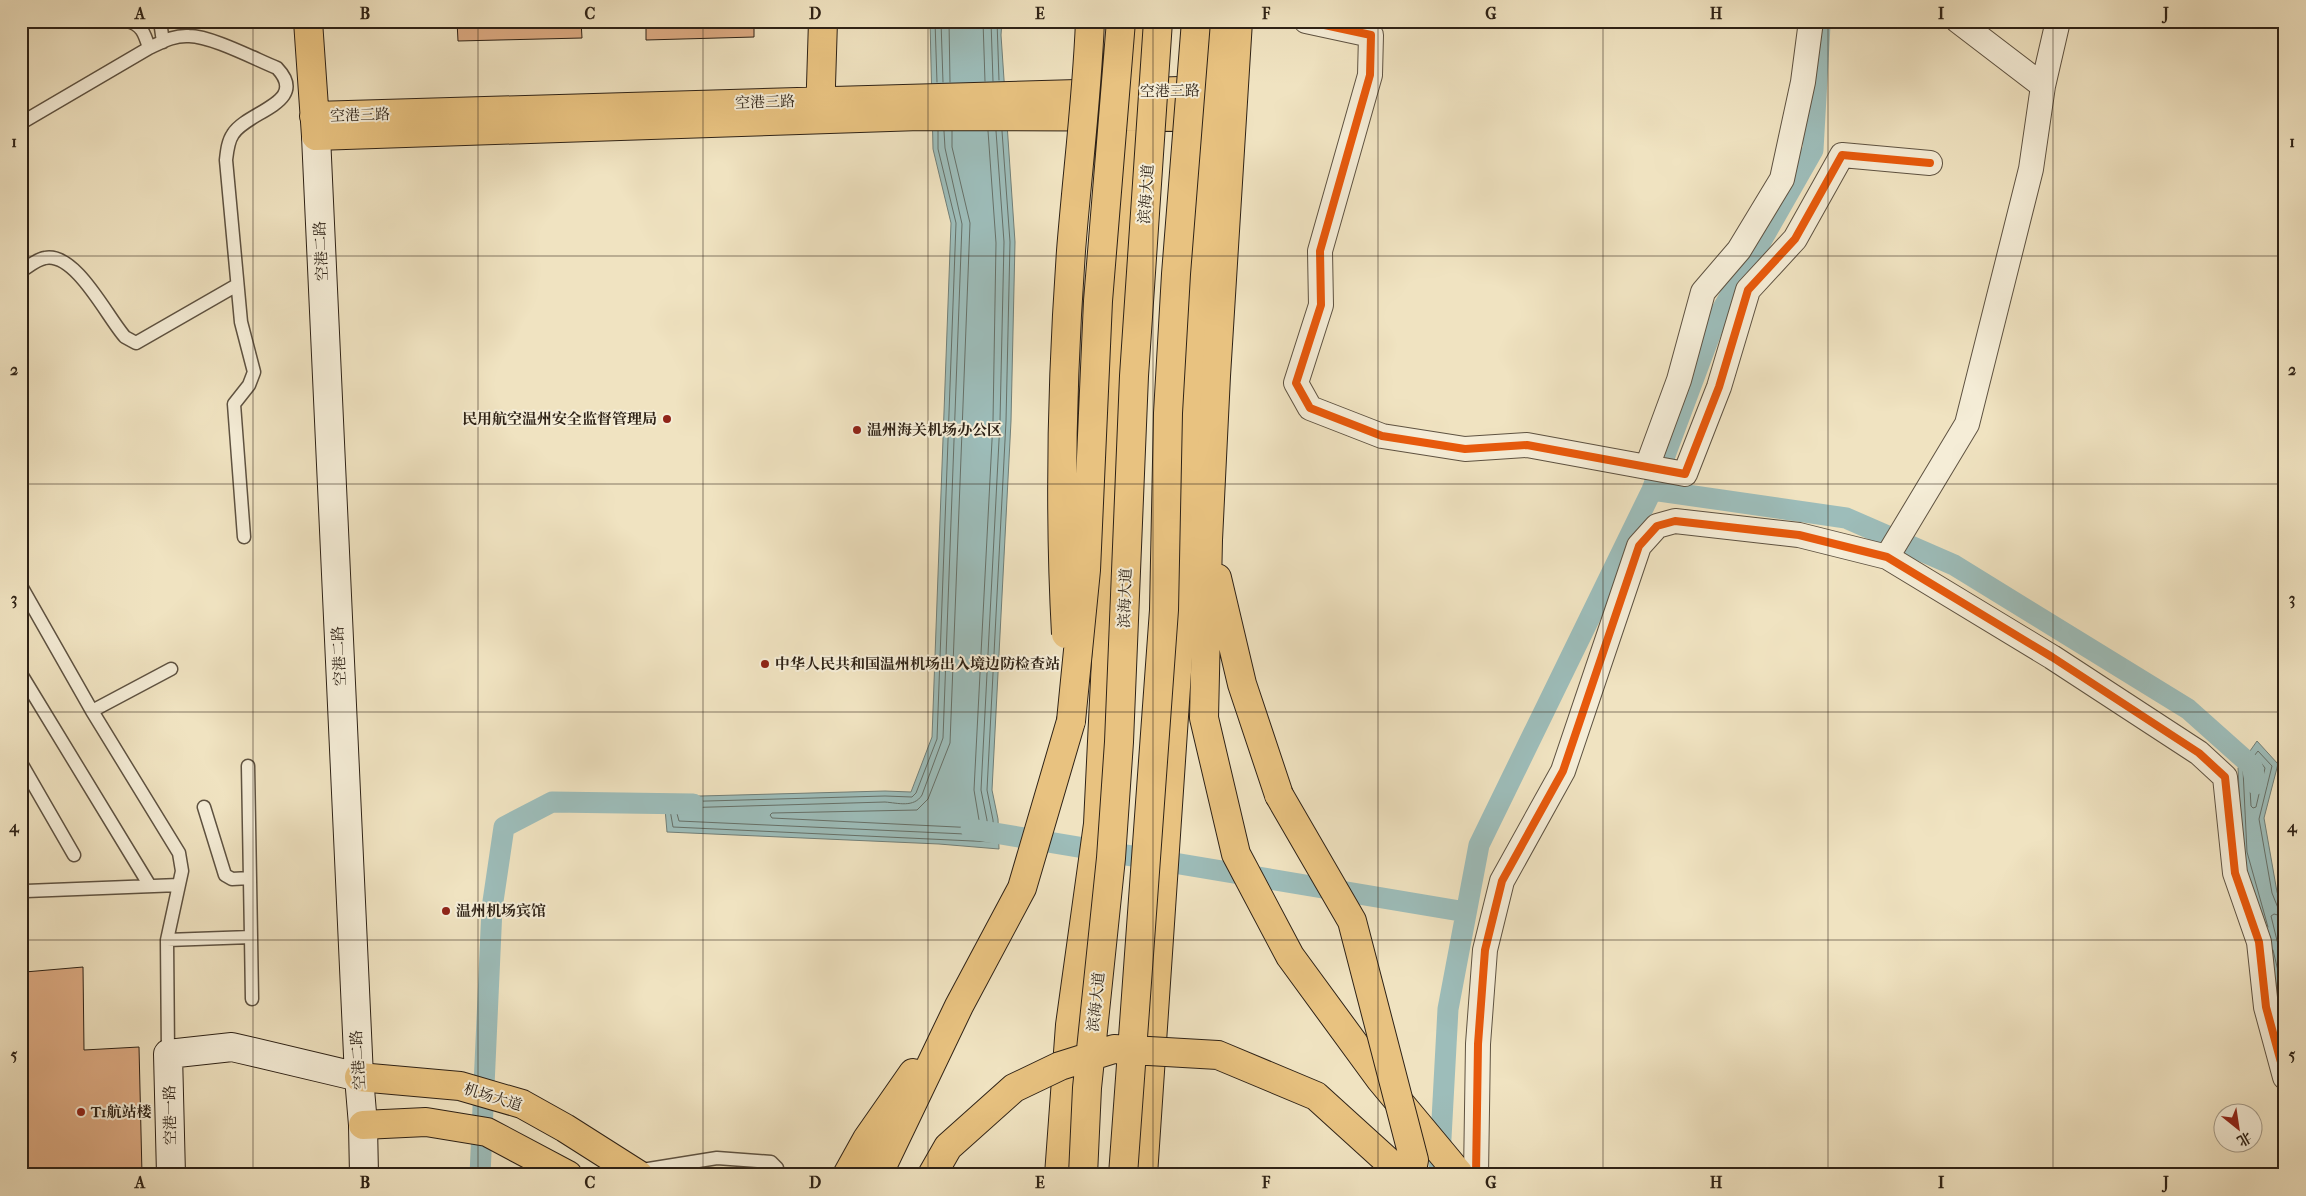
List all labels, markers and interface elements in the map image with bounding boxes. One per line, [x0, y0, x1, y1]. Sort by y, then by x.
text: A [134, 4, 146, 23]
text: B [360, 4, 370, 23]
text: C [585, 4, 596, 23]
text: D [809, 4, 821, 23]
text: E [1035, 4, 1045, 23]
text: F [1261, 4, 1271, 23]
text: G [1485, 4, 1497, 23]
text: H [1710, 4, 1723, 23]
text: I [1938, 4, 1945, 23]
text: J [2161, 4, 2169, 24]
street label: 空港三路 [1140, 81, 1200, 101]
street label: 空港三路 [735, 92, 795, 112]
street label: 空港三路 [330, 105, 390, 125]
text: 1 [11, 132, 17, 151]
text: 1 [2289, 132, 2295, 151]
street label: 滨海大道 [1135, 163, 1157, 225]
street label: 空港二路 [310, 221, 332, 281]
text: 2 [10, 360, 18, 379]
text: 2 [2288, 360, 2296, 379]
place label: 民用航空温州安全监督管理局 [462, 410, 657, 428]
marker: 民用航空温州安全监督管理局 [661, 413, 673, 425]
place label: 温州海关机场办公区 [867, 421, 1002, 439]
marker: 温州海关机场办公区 [851, 424, 863, 436]
street label: 滨海大道 [1115, 568, 1135, 628]
text: 3 [11, 589, 17, 609]
text: 3 [2289, 589, 2295, 609]
street label: 空港二路 [328, 626, 350, 686]
place label: 中华人民共和国温州机场出入境边防检查站 [775, 655, 1060, 673]
marker: 中华人民共和国温州机场出入境边防检查站 [759, 658, 771, 670]
text: 4 [8, 817, 20, 837]
text: 4 [2286, 817, 2298, 837]
place label: 温州机场宾馆 [456, 902, 546, 920]
marker: 温州机场宾馆 [440, 905, 452, 917]
street label: 滨海大道 [1084, 971, 1108, 1033]
street label: 空港二路 [347, 1029, 369, 1091]
text: 5 [11, 1045, 18, 1064]
text: 5 [2289, 1045, 2296, 1064]
street label: 机场大道 [462, 1080, 524, 1114]
street label: 空港一路 [160, 1085, 180, 1145]
place label: T1航站楼 [90, 1103, 151, 1121]
north arrow [2214, 1104, 2264, 1154]
marker: T1航站楼 [75, 1106, 87, 1118]
text: 北 [2234, 1128, 2255, 1150]
text: A [134, 1173, 146, 1192]
text: B [360, 1173, 370, 1192]
text: C [585, 1173, 596, 1192]
text: D [809, 1173, 821, 1192]
text: E [1035, 1173, 1045, 1192]
text: F [1261, 1173, 1271, 1192]
text: G [1485, 1173, 1497, 1192]
text: H [1710, 1173, 1723, 1192]
text: I [1938, 1173, 1945, 1192]
text: J [2161, 1173, 2169, 1193]

